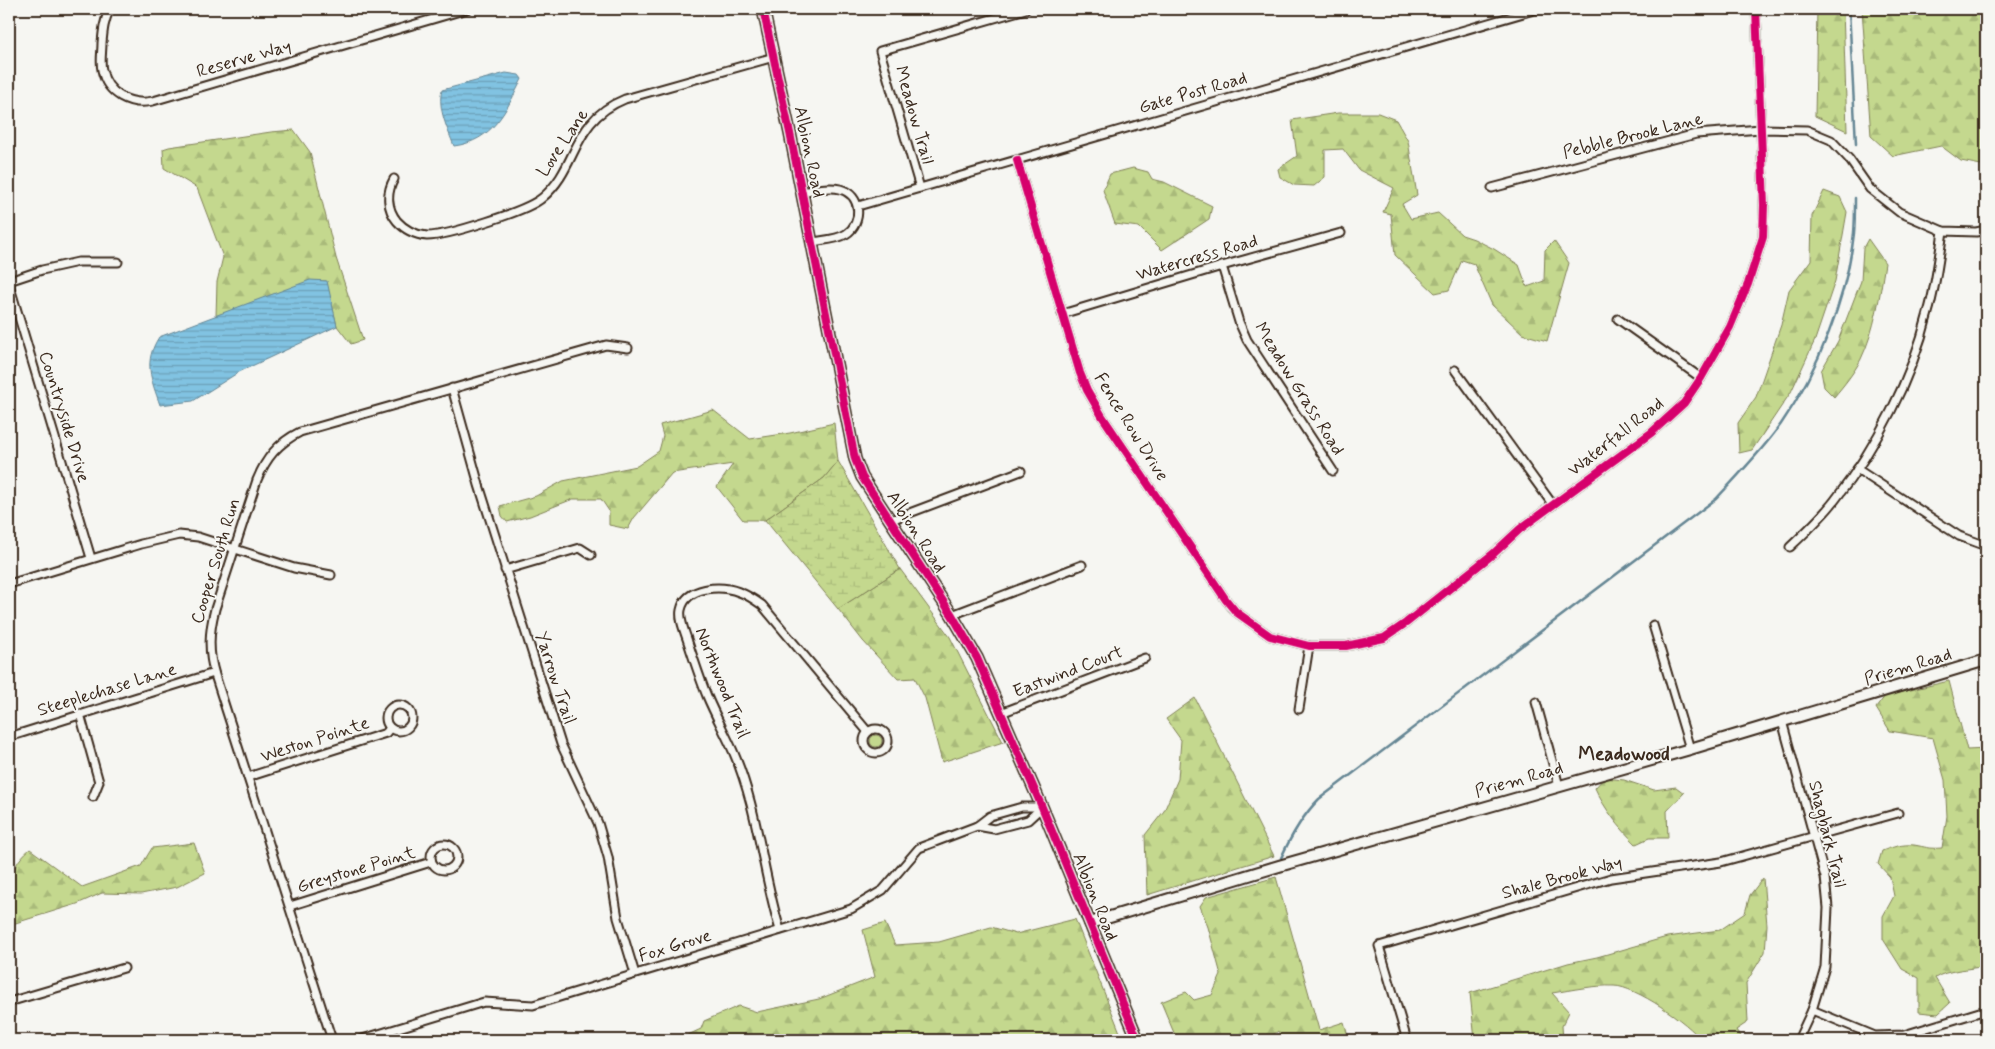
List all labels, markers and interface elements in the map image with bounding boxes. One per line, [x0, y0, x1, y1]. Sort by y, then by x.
street label: Reserve Way [194, 34, 294, 84]
street label: Meadow Trail [889, 63, 939, 167]
street label: Gate Post Road [1136, 66, 1250, 120]
street label: Love Lane [531, 104, 595, 182]
street label: Albion Road [788, 104, 830, 200]
street label: Pebble Brook Lane [1560, 107, 1706, 165]
street label: Watercress Road [1133, 229, 1261, 287]
street label: Meadow Grass Road [1248, 318, 1350, 460]
street label: Countryside Drive [33, 349, 95, 486]
street label: Fence Row Drive [1088, 368, 1174, 486]
street label: Waterfall Road [1563, 392, 1669, 482]
street label: Albion Road [881, 486, 951, 578]
street label: Cooper South Run [186, 495, 246, 627]
street label: Northwood Trail [689, 624, 755, 742]
street label: Yarrow Trail [529, 629, 581, 727]
street label: Eastwind Court [1010, 640, 1126, 704]
street label: Priem Road [1861, 642, 1955, 692]
street label: Steeplechase Lane [34, 657, 180, 723]
street label: Weston Pointe [258, 711, 372, 769]
district label: Meadowood [1578, 742, 1670, 767]
street label: Priem Road [1472, 756, 1566, 804]
street label: Shagbark Trail [1801, 778, 1852, 890]
street label: Greystone Point [294, 840, 418, 899]
street label: Albion Road [1066, 849, 1124, 945]
street label: Shale Brook Way [1499, 850, 1625, 906]
street label: Fox Grove [636, 924, 714, 968]

